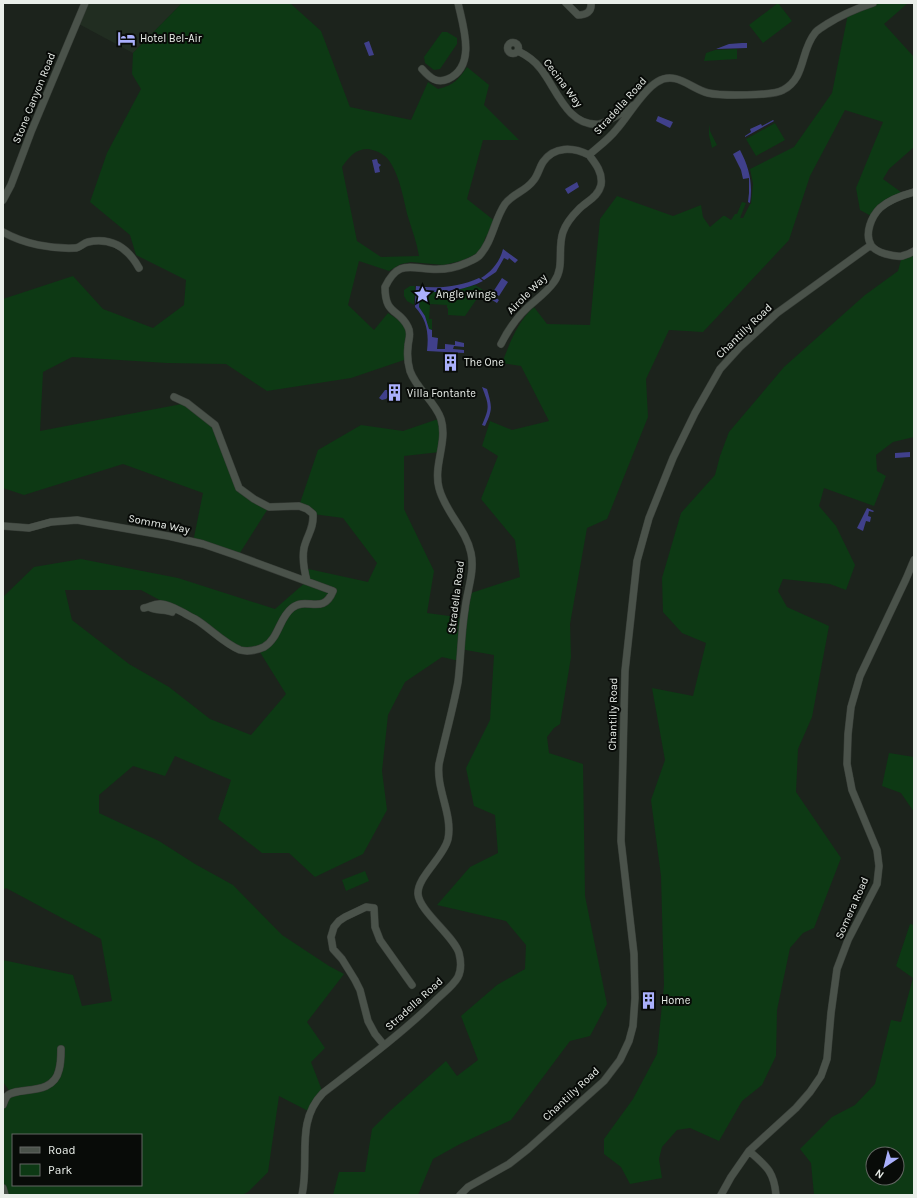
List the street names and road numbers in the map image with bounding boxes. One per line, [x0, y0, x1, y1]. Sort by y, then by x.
street label: Stone Canyon Road [10, 51, 58, 145]
street label: Cecina Way [541, 56, 585, 110]
street label: Stradella Road [591, 74, 649, 138]
street label: Airole Way [504, 271, 550, 317]
street label: Chantilly Road [713, 301, 775, 361]
street label: Somma Way [127, 512, 191, 536]
street label: Stradella Road [445, 560, 467, 634]
street label: Chantilly Road [606, 678, 620, 750]
street label: Somera Road [833, 875, 871, 941]
street label: Stradella Road [382, 975, 446, 1033]
street label: Chantilly Road [540, 1064, 602, 1124]

